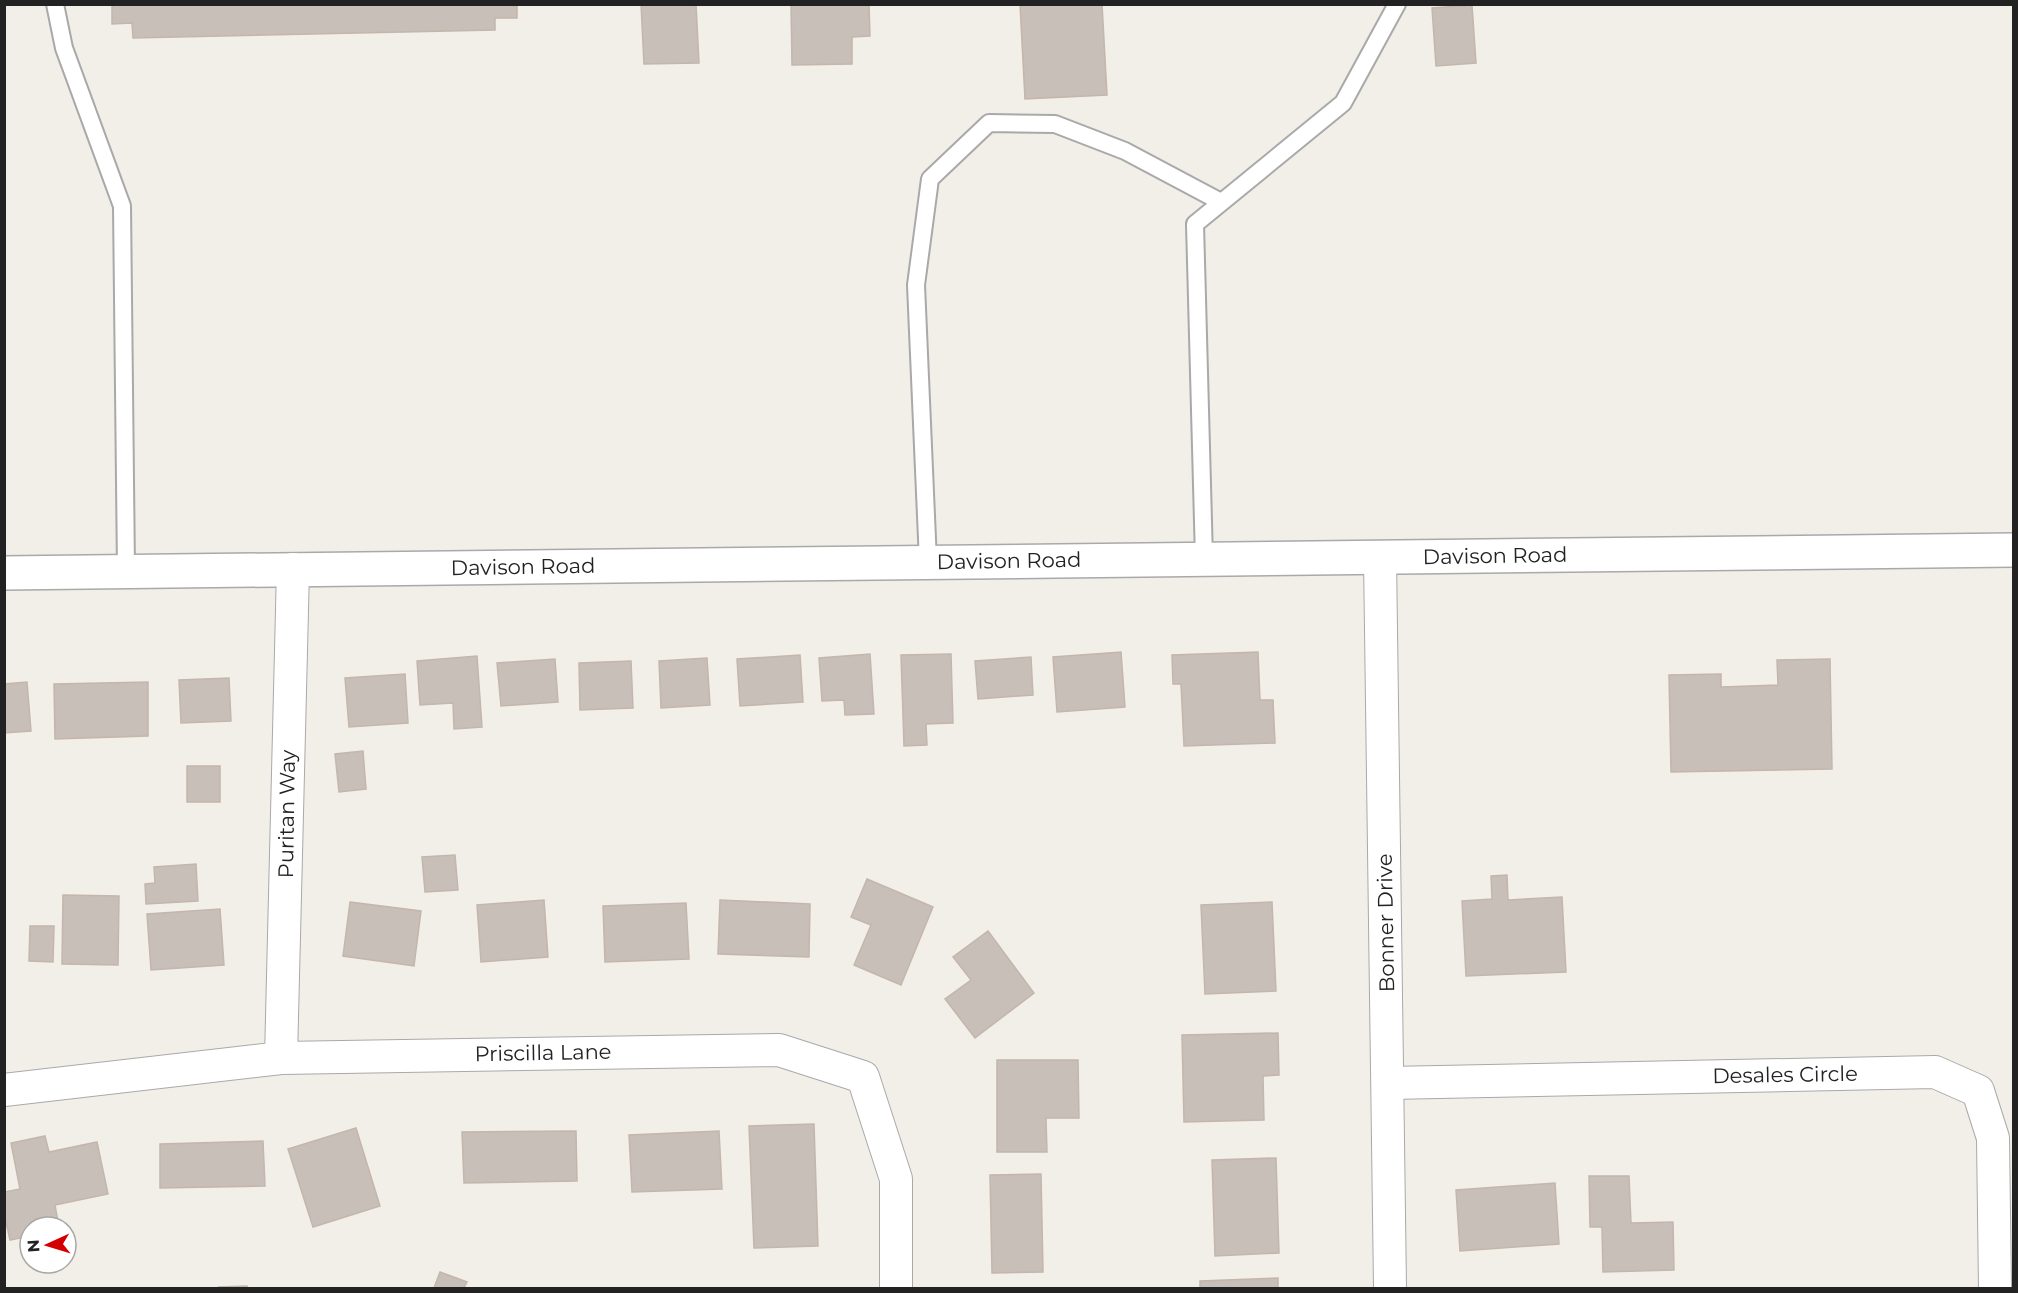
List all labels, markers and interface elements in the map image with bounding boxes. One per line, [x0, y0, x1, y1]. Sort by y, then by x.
street label: Davison Road [1422, 542, 1567, 569]
street label: Davison Road [936, 547, 1081, 574]
street label: Davison Road [450, 553, 595, 580]
street label: Puritan Way [273, 749, 300, 879]
street label: Bonner Drive [1372, 853, 1399, 993]
street label: Priscilla Lane [474, 1039, 612, 1066]
street label: Desales Circle [1712, 1061, 1858, 1088]
north arrow [18, 1215, 78, 1275]
text: N [24, 1239, 43, 1253]

